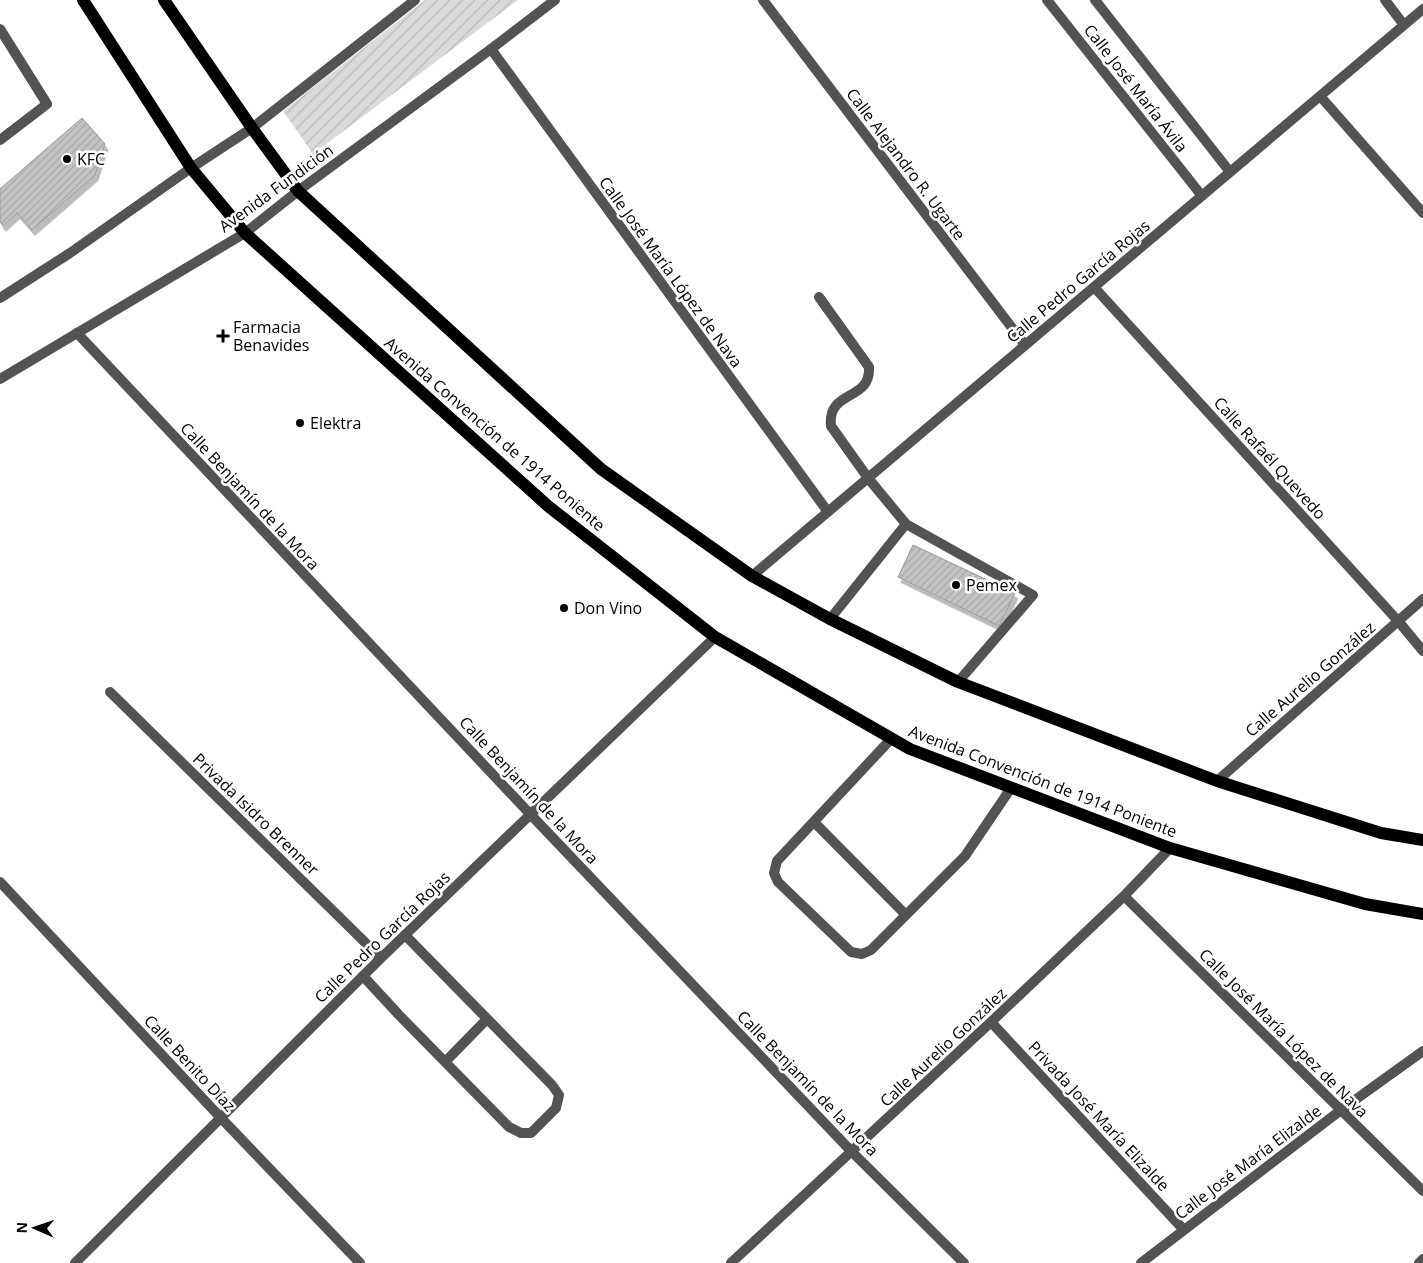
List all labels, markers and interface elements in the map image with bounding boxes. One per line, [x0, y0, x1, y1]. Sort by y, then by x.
street label: Calle José María Ávila [1079, 19, 1193, 157]
street label: Calle Alejandro R. Ugarte [842, 84, 970, 244]
street label: Avenida Fundición [214, 139, 338, 237]
place label: KFC [77, 148, 105, 170]
marker: KFC [61, 153, 73, 165]
street label: Calle José María López de Nava [594, 172, 748, 372]
street label: Calle Pedro García Rojas [1002, 214, 1154, 348]
place label: Farmacia Benavides [233, 316, 309, 356]
marker: Farmacia Benavides [217, 330, 229, 342]
street label: Avenida Convención de 1914 Poniente [380, 332, 610, 536]
street label: Calle Rafaél Quevedo [1209, 392, 1331, 524]
place label: Elektra [310, 412, 361, 434]
street label: Calle Benjamín de la Mora [176, 417, 324, 575]
marker: Elektra [294, 417, 306, 429]
place label: Pemex [966, 574, 1017, 596]
marker: Pemex [950, 579, 962, 591]
place label: Don Vino [574, 597, 642, 619]
marker: Don Vino [558, 602, 570, 614]
street label: Calle Aurelio González [1240, 616, 1380, 742]
street label: Calle Benjamín de la Mora [455, 711, 603, 869]
street label: Avenida Convención de 1914 Poniente [906, 720, 1180, 842]
street label: Privada Isidro Brenner [188, 748, 324, 880]
street label: Calle Pedro García Rojas [309, 866, 455, 1008]
street label: Calle José María López de Nava [1195, 944, 1373, 1122]
street label: Calle Aurelio González [875, 983, 1011, 1111]
street label: Calle Benjamín de la Mora [733, 1005, 883, 1161]
street label: Calle Benito Díaz [139, 1010, 241, 1116]
street label: Privada José María Elizalde [1024, 1036, 1174, 1196]
street label: Calle José María Elizalde [1170, 1100, 1326, 1224]
north arrow [10, 1203, 60, 1253]
text: N [12, 1222, 31, 1234]

